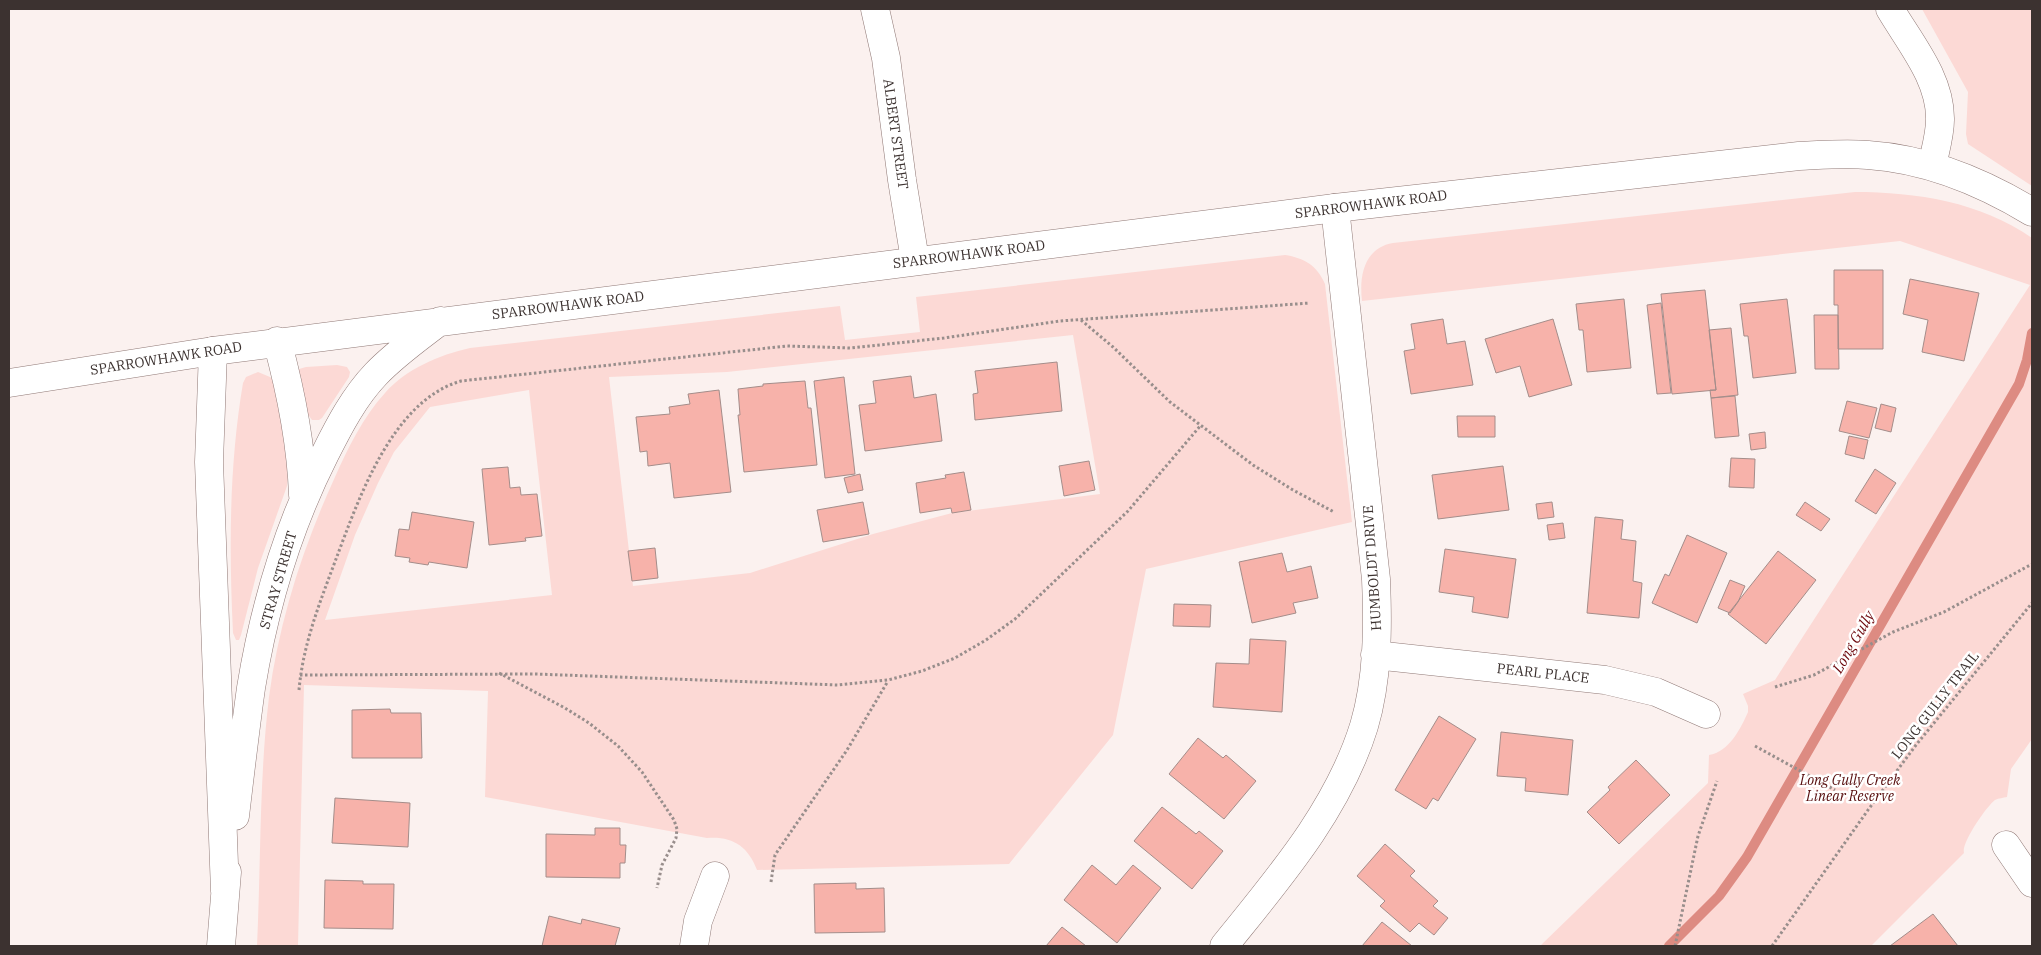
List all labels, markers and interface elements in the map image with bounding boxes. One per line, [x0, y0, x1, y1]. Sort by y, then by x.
street label: ALBERT STREET [879, 78, 913, 190]
street label: SPARROWHAWK ROAD [1294, 186, 1448, 222]
street label: SPARROWHAWK ROAD [892, 236, 1046, 272]
street label: SPARROWHAWK ROAD [491, 287, 645, 323]
street label: SPARROWHAWK ROAD [89, 337, 243, 379]
street label: HUMBOLDT DRIVE [1359, 505, 1385, 631]
street label: STRAY STREET [255, 529, 301, 631]
water label: Long Gully [1827, 607, 1879, 677]
street label: LONG GULLY TRAIL [1887, 647, 1983, 763]
street label: PEARL PLACE [1496, 659, 1590, 687]
park label: Long Gully Creek Linear Reserve [1799, 771, 1901, 805]

